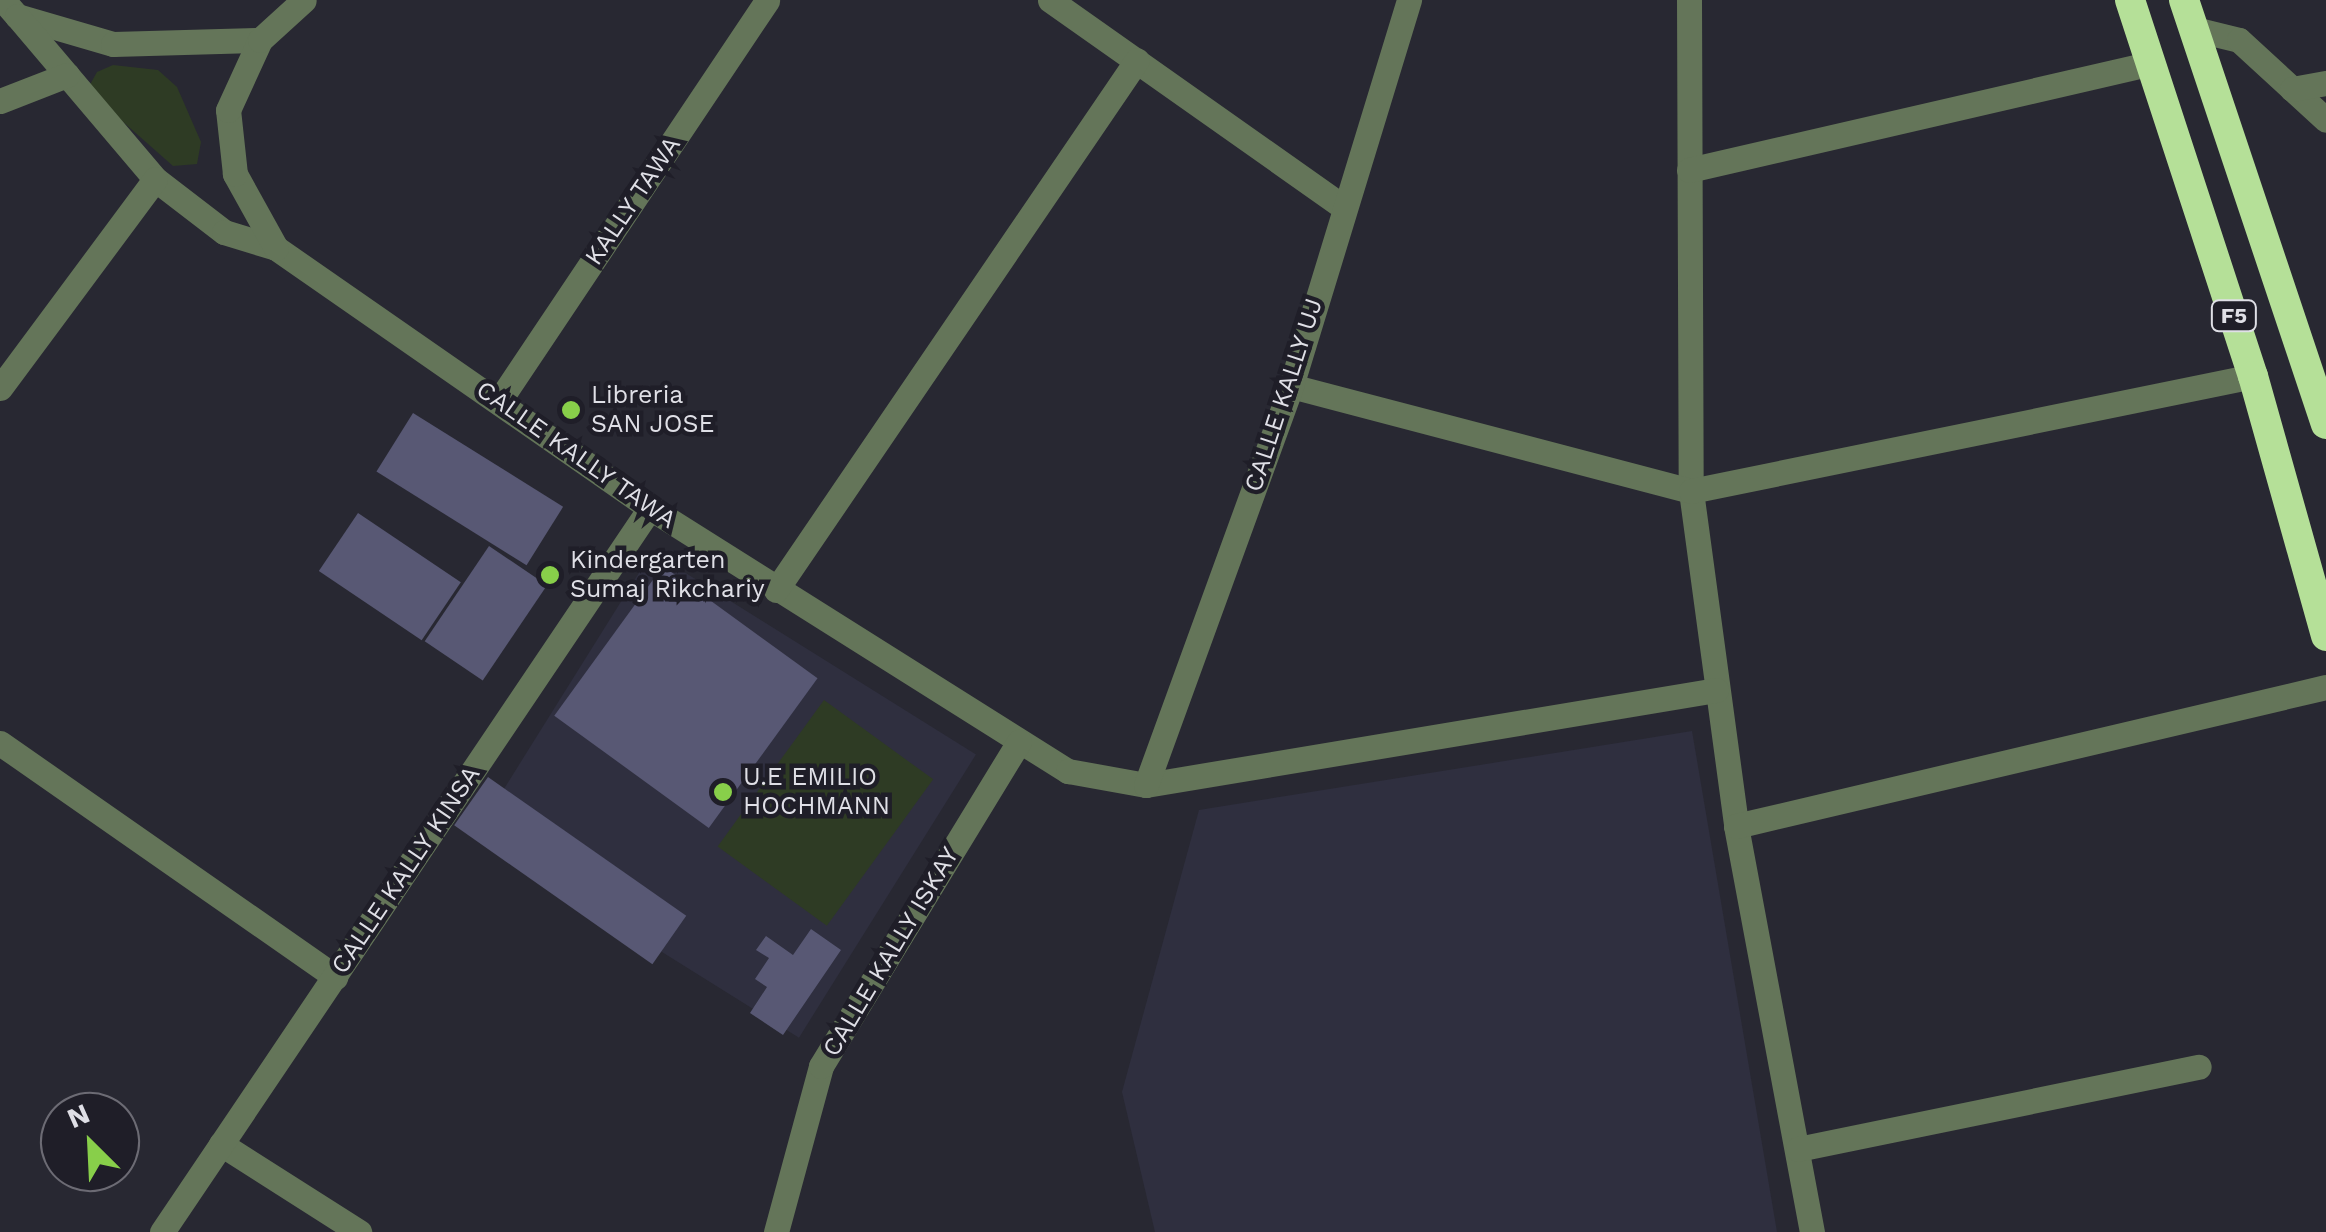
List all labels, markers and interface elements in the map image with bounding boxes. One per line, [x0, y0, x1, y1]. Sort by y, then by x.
street label: KALLY TAWA [578, 130, 688, 272]
street label: CALLE KALLY UJ [1238, 294, 1330, 496]
road number: F5 [2209, 299, 2259, 333]
street label: CALLE KALLY TAWA [470, 374, 682, 536]
place label: Libreria SAN JOSE [591, 381, 715, 440]
marker: Libreria SAN JOSE [560, 399, 582, 421]
place label: Kindergarten Sumaj Rikchariy [570, 546, 765, 605]
marker: Kindergarten Sumaj Rikchariy [539, 564, 561, 586]
street label: CALLE KALLY KINSA [325, 760, 487, 980]
place label: U.E EMILIO HOCHMANN [743, 763, 890, 822]
marker: U.E EMILIO HOCHMANN [712, 781, 734, 803]
street label: CALLE KALLY ISKAY [816, 842, 966, 1062]
north arrow [40, 1092, 140, 1192]
text: N [62, 1097, 95, 1135]

